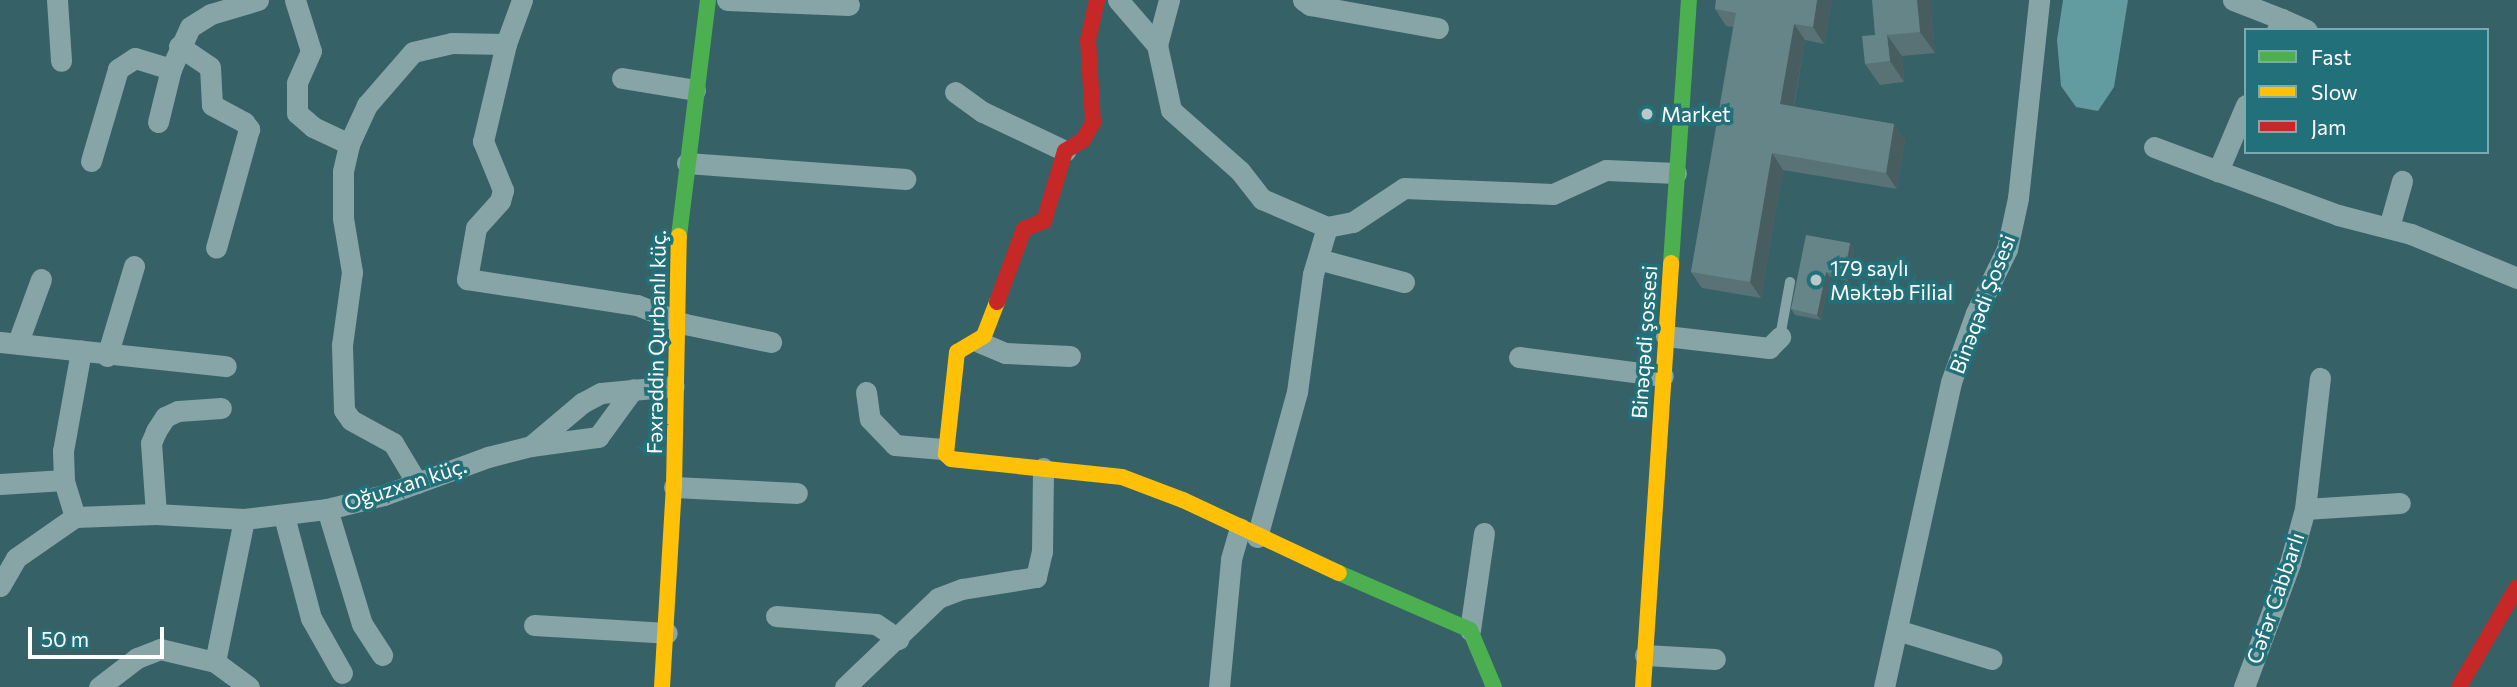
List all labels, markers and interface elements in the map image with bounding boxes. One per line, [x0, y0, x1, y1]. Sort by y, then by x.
legend [2244, 28, 2489, 154]
text: Fast [2311, 44, 2352, 69]
text: Slow [2311, 79, 2358, 104]
place label: Market [1661, 101, 1731, 127]
marker: Market [1639, 106, 1655, 122]
text: Jam [2311, 114, 2346, 139]
street label: Fəxrəddin Qurbanlı küç. [641, 230, 671, 454]
street label: Binəqədi Şosesi [1944, 231, 2020, 377]
place label: 179 saylı Məktəb Filial [1830, 255, 1953, 305]
street label: Binəqədi şossesi [1626, 264, 1662, 420]
marker: 179 saylı Məktəb Filial [1808, 272, 1824, 288]
street label: Oğuzxan küç. [341, 452, 469, 516]
street label: Cəfər Cabbarlı [2241, 529, 2309, 667]
scale bar [32, 614, 168, 658]
text: 50 m [41, 626, 89, 651]

